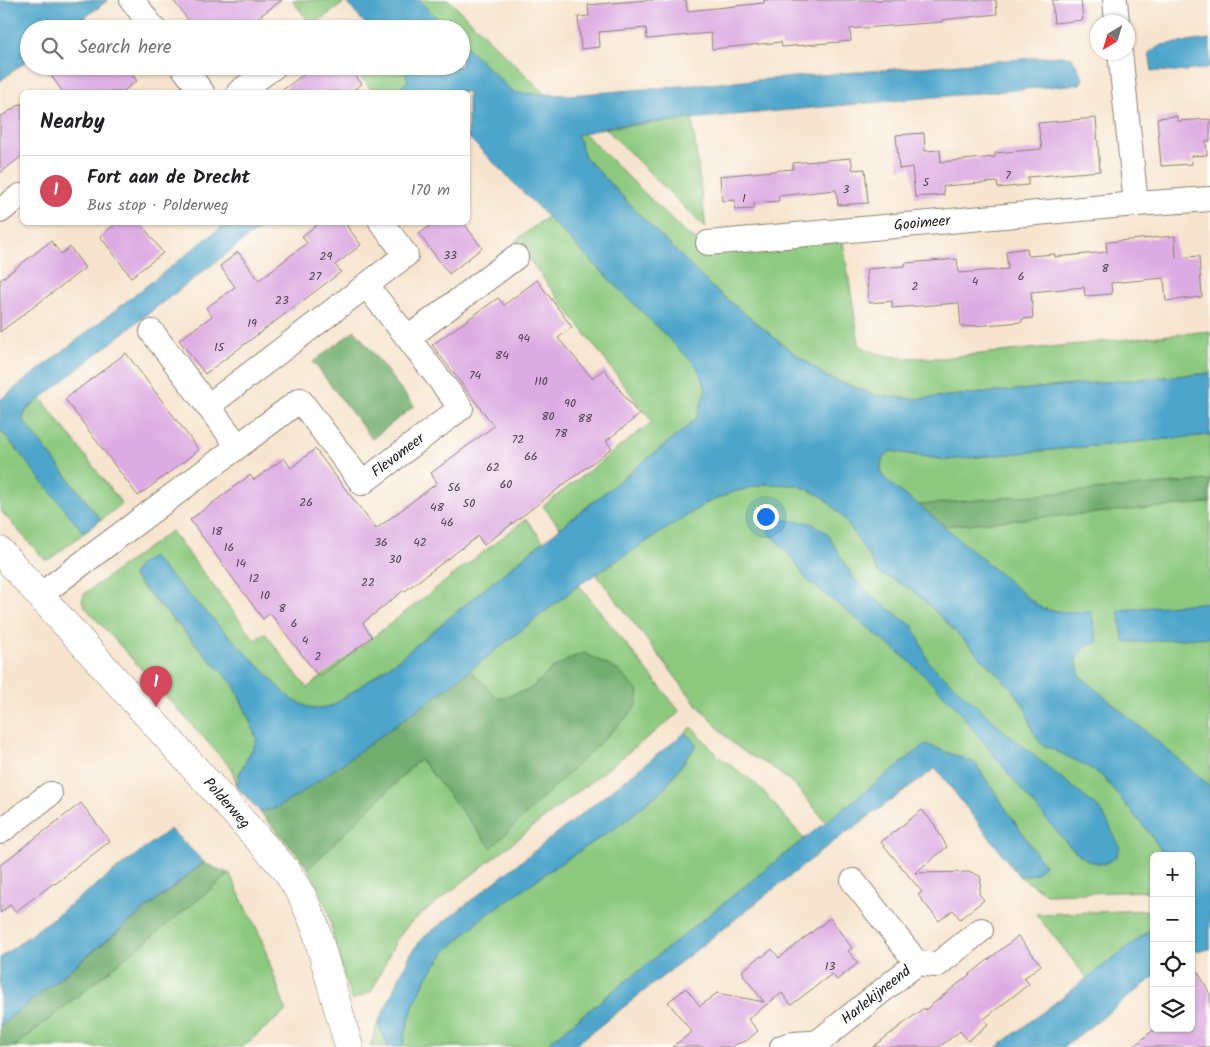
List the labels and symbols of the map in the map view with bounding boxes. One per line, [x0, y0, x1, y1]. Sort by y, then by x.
north arrow [1090, 15, 1135, 60]
house number: 7 [1005, 166, 1011, 185]
house number: 5 [923, 173, 931, 192]
house number: 3 [843, 180, 850, 199]
house number: 1 [742, 189, 746, 208]
street label: Gooimeer [893, 209, 953, 238]
house number: 33 [443, 246, 457, 265]
house number: 29 [320, 247, 333, 266]
house number: 8 [1101, 259, 1109, 278]
house number: 27 [309, 267, 322, 286]
house number: 6 [1018, 267, 1024, 286]
house number: 4 [972, 272, 979, 291]
house number: 2 [912, 277, 919, 296]
house number: 23 [275, 291, 289, 310]
house number: 19 [247, 314, 257, 333]
house number: 94 [518, 329, 531, 348]
house number: 15 [214, 338, 226, 357]
house number: 84 [495, 346, 509, 365]
house number: 74 [469, 366, 481, 385]
house number: 110 [534, 372, 548, 391]
house number: 90 [564, 394, 576, 413]
house number: 80 [541, 407, 555, 426]
house number: 88 [578, 409, 593, 428]
house number: 78 [555, 424, 568, 443]
street label: Flevomeer [366, 427, 431, 484]
house number: 72 [512, 430, 524, 449]
house number: 66 [524, 447, 538, 466]
house number: 62 [486, 458, 500, 477]
house number: 60 [500, 475, 512, 494]
house number: 56 [447, 478, 461, 497]
house number: 26 [299, 493, 313, 512]
house number: 50 [463, 494, 475, 513]
house number: 48 [430, 498, 445, 517]
your location [753, 504, 779, 530]
house number: 46 [440, 513, 454, 532]
house number: 18 [212, 522, 223, 541]
house number: 36 [374, 533, 388, 552]
house number: 42 [413, 533, 427, 552]
house number: 16 [224, 538, 234, 557]
house number: 30 [389, 550, 401, 569]
house number: 14 [236, 554, 247, 573]
house number: 12 [249, 569, 259, 588]
house number: 22 [361, 573, 375, 592]
house number: 10 [260, 586, 270, 605]
house number: 8 [278, 599, 286, 618]
house number: 6 [291, 614, 297, 633]
house number: 4 [302, 631, 309, 650]
house number: 2 [315, 647, 322, 666]
pin: 1 [140, 666, 172, 707]
street label: Polderweg [197, 772, 256, 834]
house number: 13 [825, 957, 835, 976]
street label: Harlekijneend [836, 960, 917, 1031]

